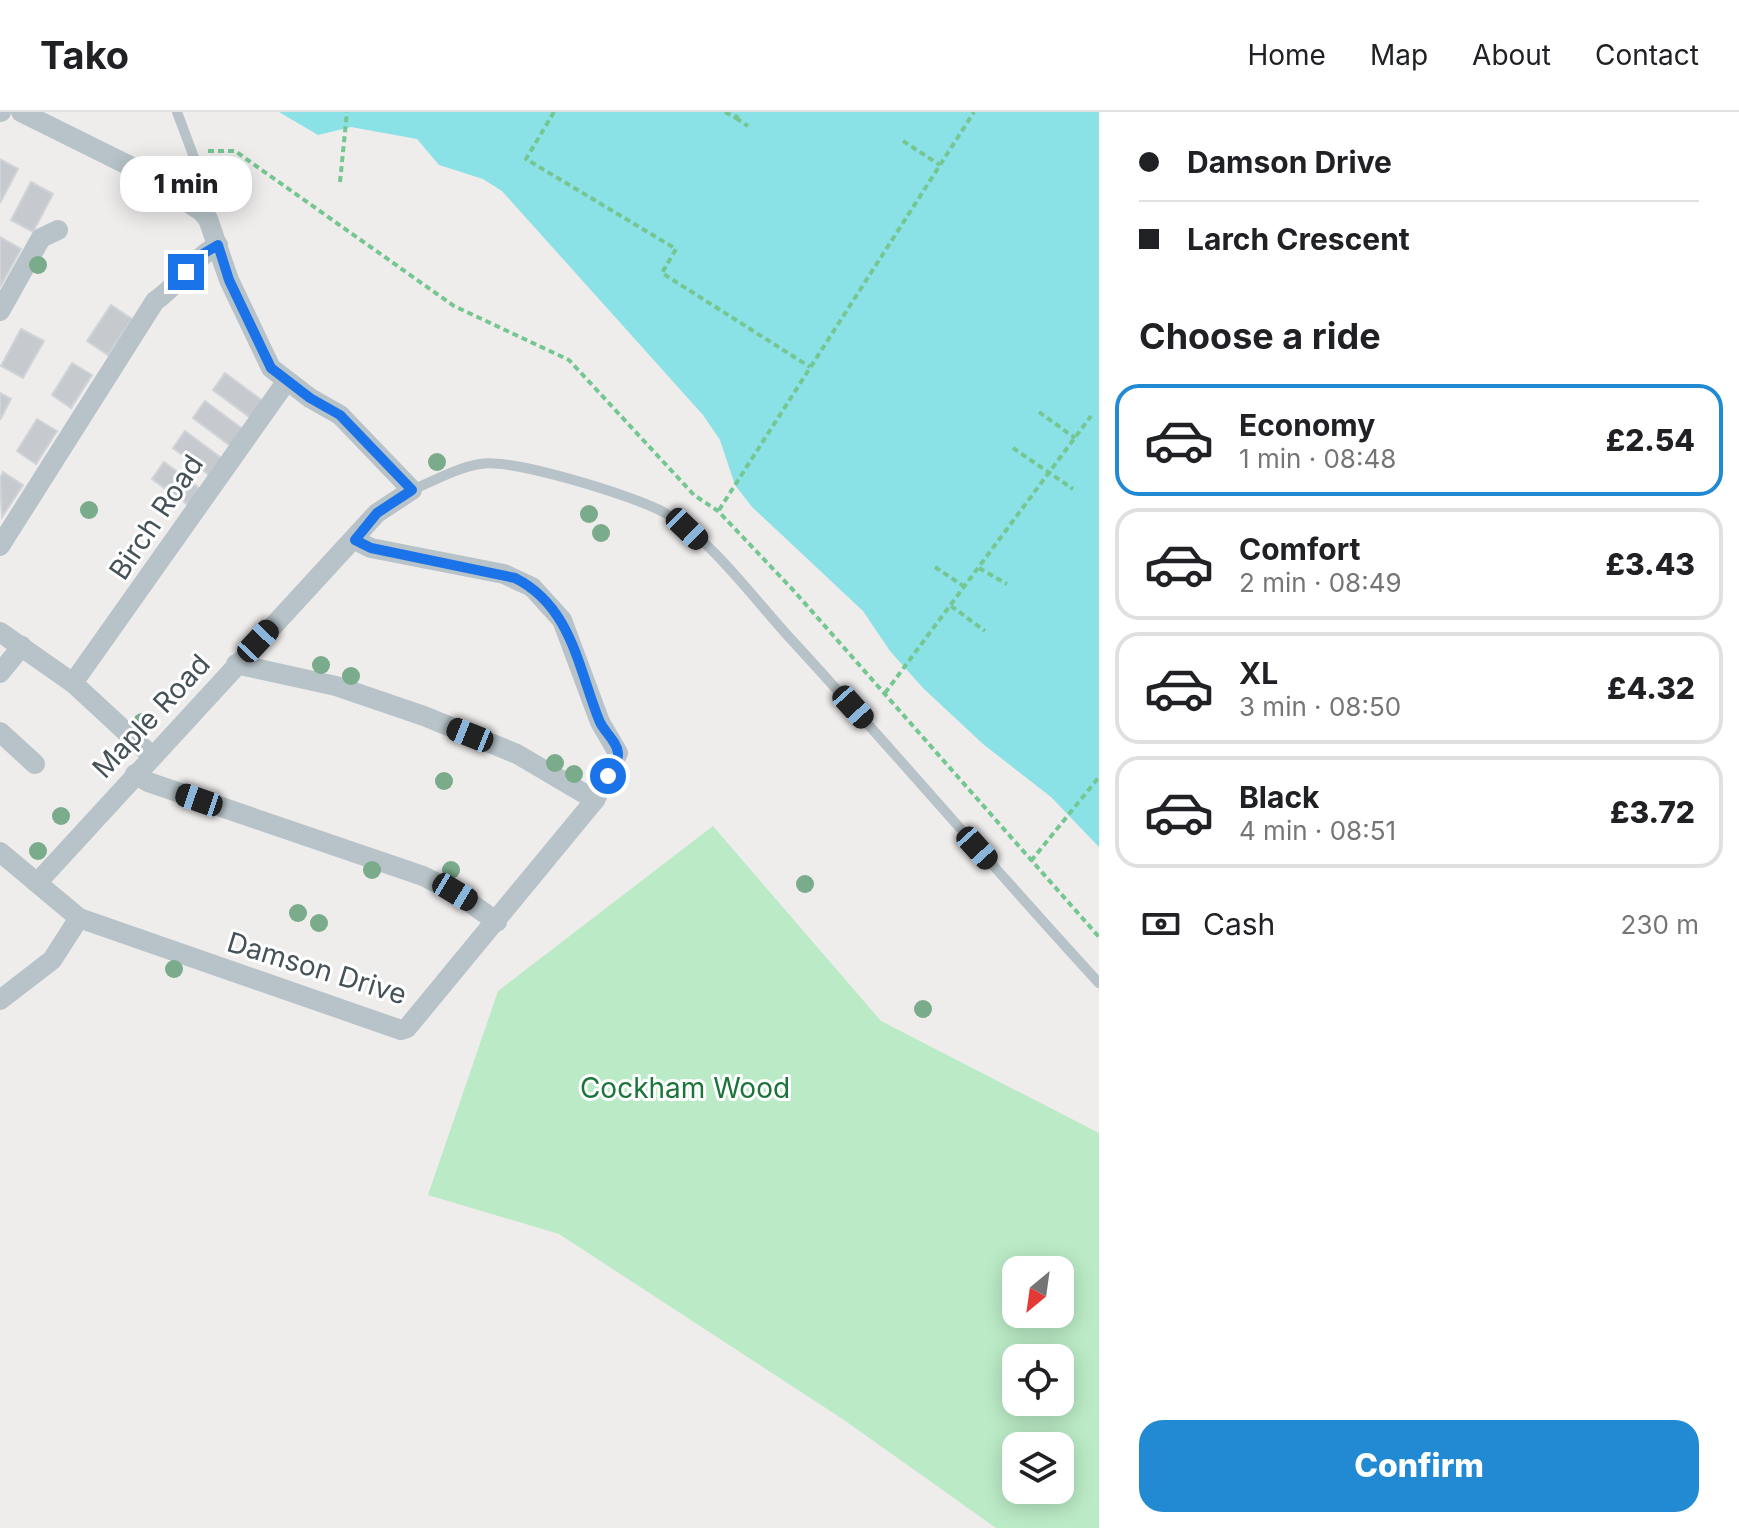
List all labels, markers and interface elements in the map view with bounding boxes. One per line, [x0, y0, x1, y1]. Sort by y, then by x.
text: Tako [40, 32, 129, 78]
text: Home [1247, 38, 1326, 72]
text: Map [1370, 38, 1428, 72]
text: About [1472, 38, 1551, 72]
text: Contact [1595, 38, 1699, 72]
text: Damson Drive [1187, 144, 1392, 180]
callout: 1 min [120, 156, 252, 212]
text: 1 min [153, 168, 219, 199]
text: Larch Crescent [1187, 221, 1410, 257]
route end [168, 254, 204, 290]
text: Choose a ride [1139, 314, 1381, 358]
icon: car [1143, 404, 1215, 476]
text: Economy [1239, 407, 1375, 443]
text: £2.54 [1606, 422, 1695, 458]
text: 1 min · 08:48 [1239, 443, 1396, 474]
street label: Birch Road [102, 448, 210, 586]
car [661, 504, 713, 554]
icon: car [1143, 528, 1215, 600]
text: Comfort [1239, 531, 1360, 567]
text: £3.43 [1605, 546, 1695, 582]
text: 2 min · 08:49 [1239, 567, 1402, 598]
car [233, 615, 283, 667]
street label: Maple Road [85, 647, 217, 785]
icon: car [1143, 652, 1215, 724]
text: XL [1239, 655, 1278, 691]
text: £4.32 [1607, 670, 1695, 706]
car [828, 681, 878, 733]
text: 3 min · 08:50 [1239, 691, 1401, 722]
car [443, 715, 497, 755]
route start [590, 758, 626, 794]
icon: car [1143, 776, 1215, 848]
text: Black [1239, 779, 1319, 815]
car [172, 781, 226, 819]
text: £3.72 [1610, 794, 1695, 830]
text: 4 min · 08:51 [1239, 815, 1396, 846]
car [952, 822, 1002, 874]
car [428, 869, 482, 915]
icon: cash [1139, 902, 1183, 946]
text: Cash [1203, 906, 1275, 942]
text: 230 m [1621, 909, 1699, 940]
street label: Damson Drive [223, 925, 411, 1011]
park label: Cockham Wood [580, 1071, 790, 1105]
north arrow [1002, 1256, 1074, 1328]
map controls [1002, 1256, 1074, 1504]
button: locate [1002, 1344, 1074, 1416]
button: Confirm [1139, 1420, 1699, 1512]
button: layers [1002, 1432, 1074, 1504]

